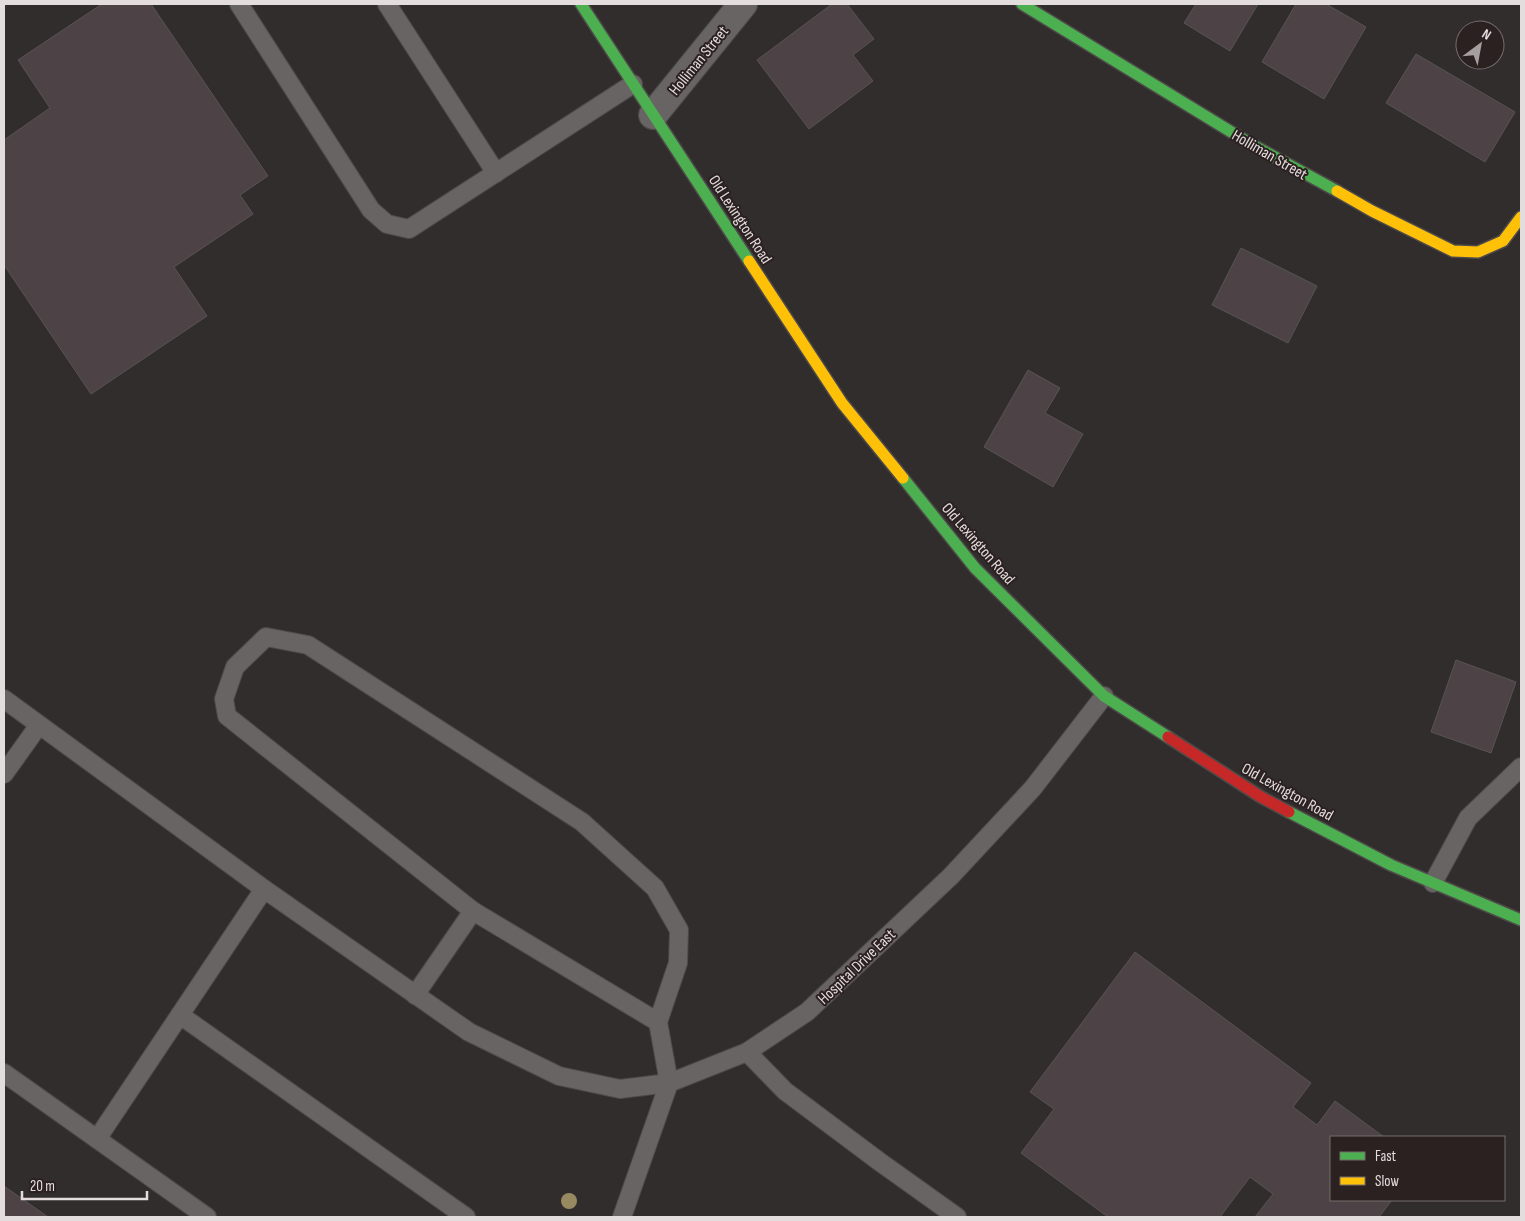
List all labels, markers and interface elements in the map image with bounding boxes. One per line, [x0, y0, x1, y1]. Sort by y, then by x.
north arrow [1455, 20, 1505, 70]
street label: Holliman Street [665, 22, 733, 99]
text: N [1479, 25, 1494, 44]
street label: Holliman Street [1228, 126, 1310, 184]
street label: Old Lexington Road [704, 172, 775, 268]
street label: Old Lexington Road [937, 499, 1018, 589]
street label: Old Lexington Road [1238, 759, 1336, 825]
street label: Hospital Drive East [814, 925, 900, 1009]
legend [1330, 1136, 1505, 1201]
text: Fast [1375, 1147, 1397, 1166]
scale bar [22, 1168, 148, 1200]
text: Slow [1375, 1172, 1399, 1191]
text: 20 m [30, 1177, 55, 1196]

